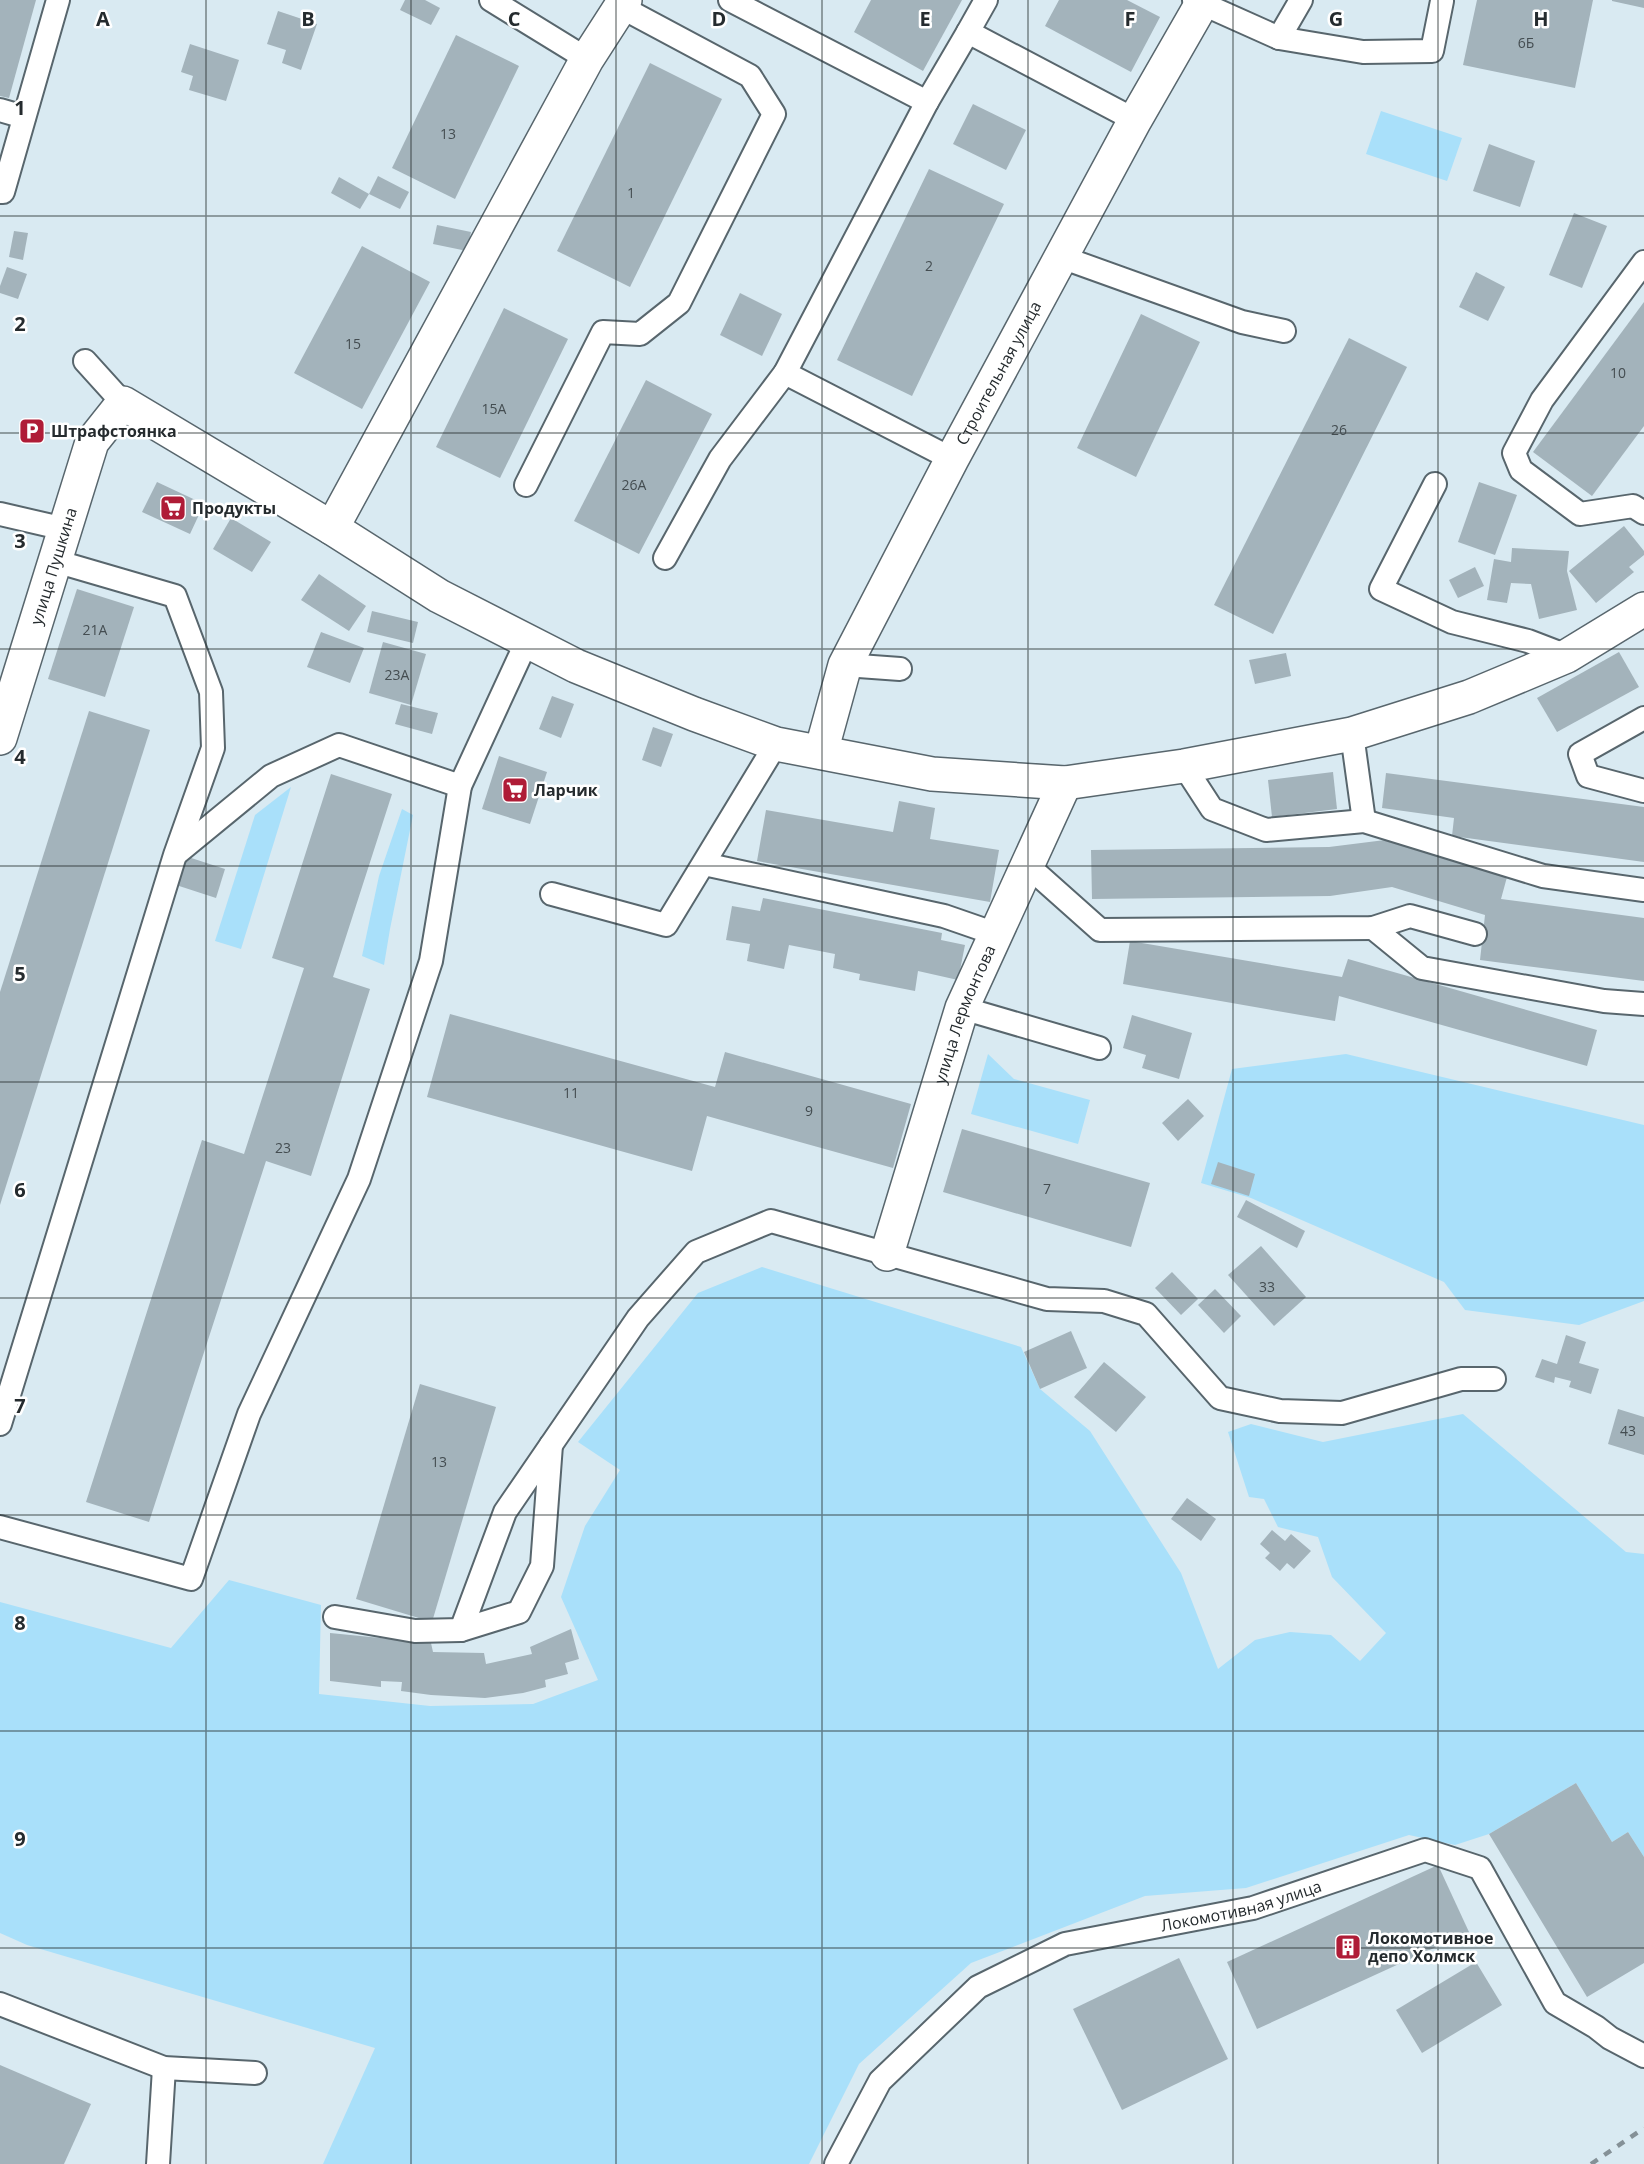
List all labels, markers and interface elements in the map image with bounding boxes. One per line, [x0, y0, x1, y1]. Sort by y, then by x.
text: A [96, 5, 110, 32]
text: B [301, 5, 315, 32]
text: C [508, 5, 521, 32]
text: D [712, 5, 726, 32]
text: E [919, 5, 931, 32]
text: F [1125, 5, 1135, 32]
text: G [1329, 5, 1343, 32]
text: H [1533, 5, 1549, 32]
house number: 6Б [1518, 33, 1534, 52]
text: 1 [14, 94, 26, 121]
house number: 13 [440, 124, 456, 143]
house number: 1 [627, 183, 635, 202]
house number: 2 [925, 256, 933, 275]
street label: Строительная улица [951, 297, 1046, 449]
text: 2 [14, 310, 26, 337]
house number: 15 [345, 334, 361, 353]
house number: 10 [1610, 363, 1626, 382]
house number: 15А [482, 399, 507, 418]
parking icon: Штрафстоянка [17, 416, 47, 446]
place label: Штрафстоянка [51, 420, 177, 442]
house number: 26 [1331, 420, 1347, 439]
house number: 26А [622, 475, 647, 494]
supermarket icon: Продукты [158, 493, 188, 523]
place label: Продукты [192, 497, 276, 519]
street label: улица Пушкина [25, 505, 82, 628]
text: 3 [14, 527, 26, 554]
house number: 21А [83, 620, 108, 639]
house number: 23А [385, 665, 410, 684]
text: 4 [14, 743, 26, 770]
supermarket icon: Ларчик [500, 775, 530, 805]
place label: Ларчик [534, 779, 598, 801]
street label: улица Лермонтова [929, 941, 1000, 1087]
text: 5 [14, 960, 26, 987]
house number: 11 [563, 1083, 579, 1102]
house number: 9 [805, 1101, 813, 1120]
house number: 23 [275, 1138, 291, 1157]
text: 6 [14, 1176, 26, 1203]
house number: 7 [1043, 1179, 1051, 1198]
house number: 33 [1259, 1277, 1275, 1296]
text: 7 [14, 1392, 26, 1419]
house number: 43 [1620, 1421, 1636, 1440]
house number: 13 [431, 1452, 447, 1471]
text: 8 [14, 1609, 26, 1636]
text: 9 [14, 1825, 26, 1852]
street label: Локомотивная улица [1159, 1875, 1324, 1936]
place label: Локомотивное депо Холмск [1368, 1927, 1493, 1967]
building icon: Локомотивное депо Холмск [1333, 1932, 1363, 1962]

